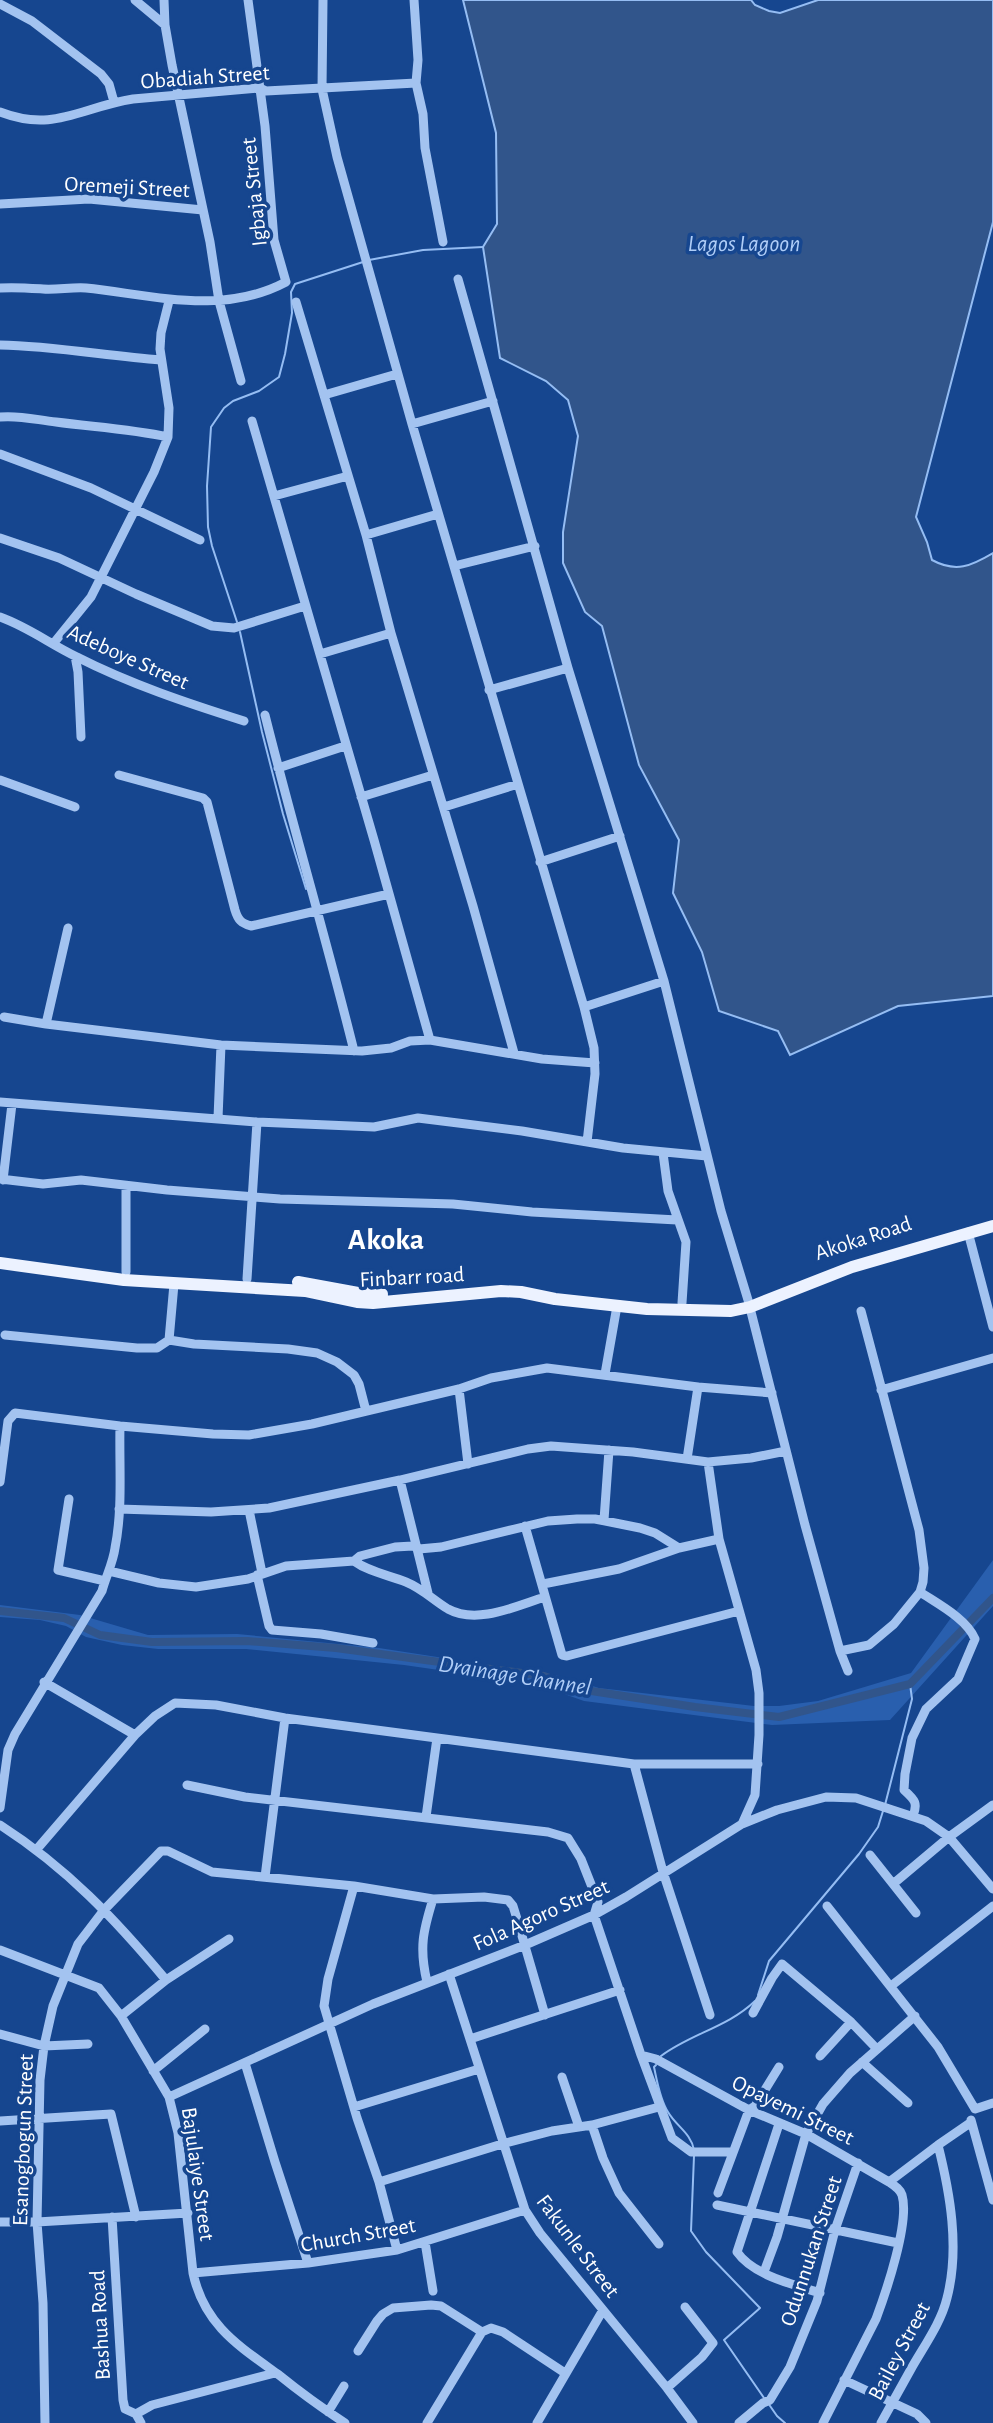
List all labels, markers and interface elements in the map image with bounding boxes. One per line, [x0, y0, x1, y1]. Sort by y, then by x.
street label: Obadiah Street [140, 62, 270, 92]
street label: Igbaja Street [237, 137, 271, 247]
street label: Oremeji Street [64, 173, 190, 201]
water label: Lagos Lagoon [688, 232, 800, 256]
street label: Adeboye Street [64, 620, 192, 694]
street label: Akoka Road [812, 1212, 914, 1264]
district label: Akoka [348, 1225, 424, 1255]
street label: Finbarr road [359, 1263, 465, 1291]
water label: Drainage Channel [437, 1652, 593, 1700]
street label: Fola Agoro Street [470, 1875, 612, 1955]
street label: Esanogbogun Street [9, 2054, 37, 2226]
street label: Opayemi Street [729, 2071, 857, 2149]
street label: Bajulaiye Street [178, 2106, 218, 2242]
street label: Odunnukan Street [776, 2173, 846, 2329]
street label: Fakunle Street [532, 2190, 624, 2302]
street label: Church Street [299, 2214, 417, 2256]
street label: Bashua Road [86, 2269, 114, 2381]
street label: Bailey Street [864, 2298, 934, 2404]

